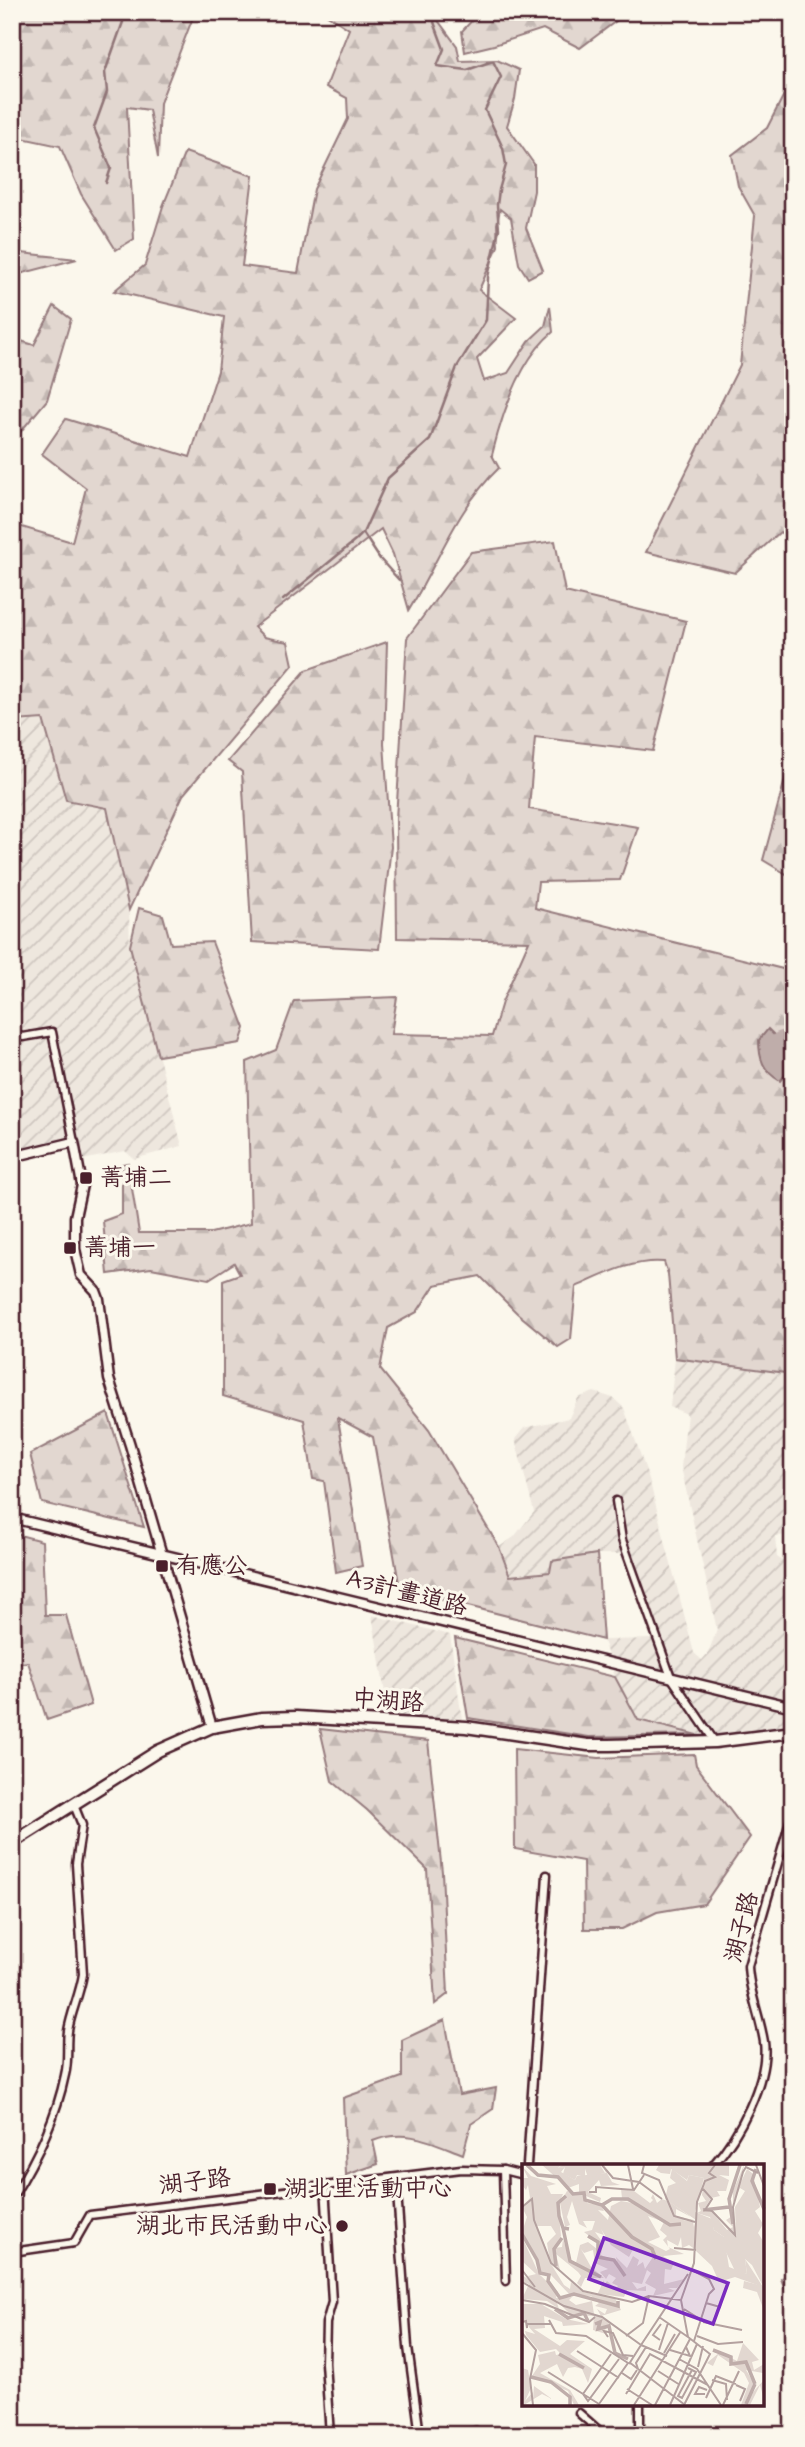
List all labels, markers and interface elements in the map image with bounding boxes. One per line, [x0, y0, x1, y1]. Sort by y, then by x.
place label: 菁埔二 [100, 1161, 172, 1195]
marker: 菁埔二 [78, 1170, 94, 1186]
place label: 菁埔一 [84, 1231, 156, 1265]
marker: 菁埔一 [62, 1240, 78, 1256]
place label: 有應公 [176, 1549, 248, 1583]
marker: 有應公 [154, 1558, 170, 1574]
street label: A3計畫道路 [343, 1562, 471, 1624]
street label: 中湖路 [351, 1682, 425, 1720]
street label: 湖子路 [717, 1888, 767, 1966]
street label: 湖子路 [157, 2161, 233, 2203]
inset map [522, 2164, 763, 2405]
place label: 湖北里活動中心 [284, 2172, 452, 2206]
marker: 湖北里活動中心 [262, 2181, 278, 2197]
place label: 湖北市民活動中心 [136, 2209, 328, 2243]
marker: 湖北市民活動中心 [334, 2218, 350, 2234]

